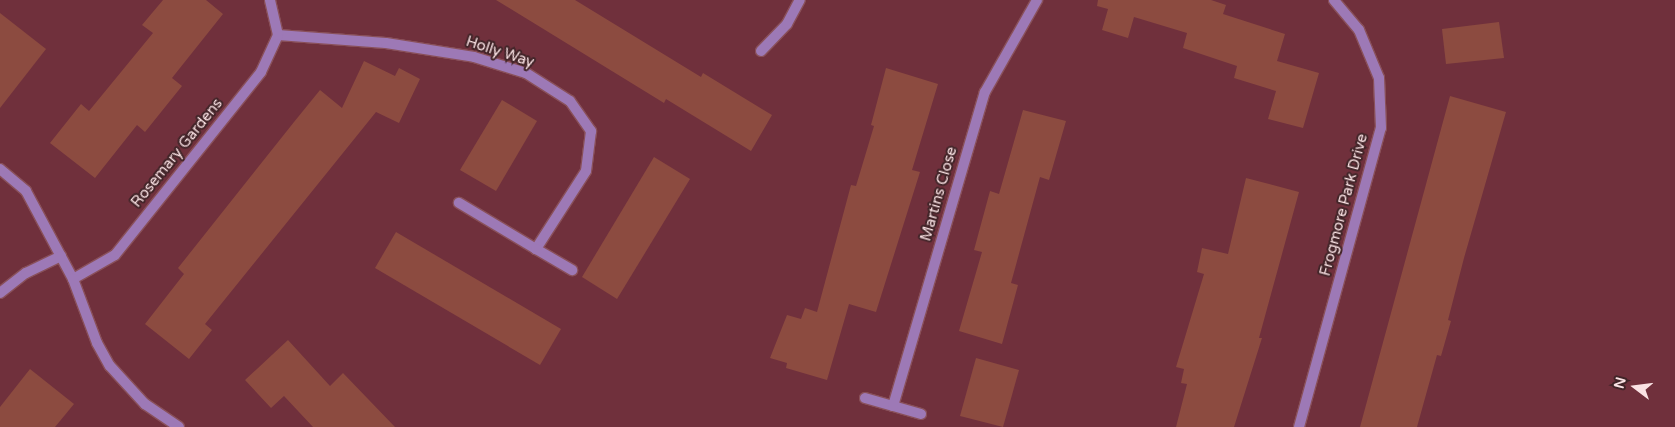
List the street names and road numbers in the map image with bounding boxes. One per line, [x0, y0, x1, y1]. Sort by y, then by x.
street label: Holly Way [464, 33, 536, 71]
street label: Rosemary Gardens [128, 95, 226, 211]
street label: Frogmore Park Drive [1316, 132, 1372, 278]
street label: Martins Close [917, 145, 961, 243]

